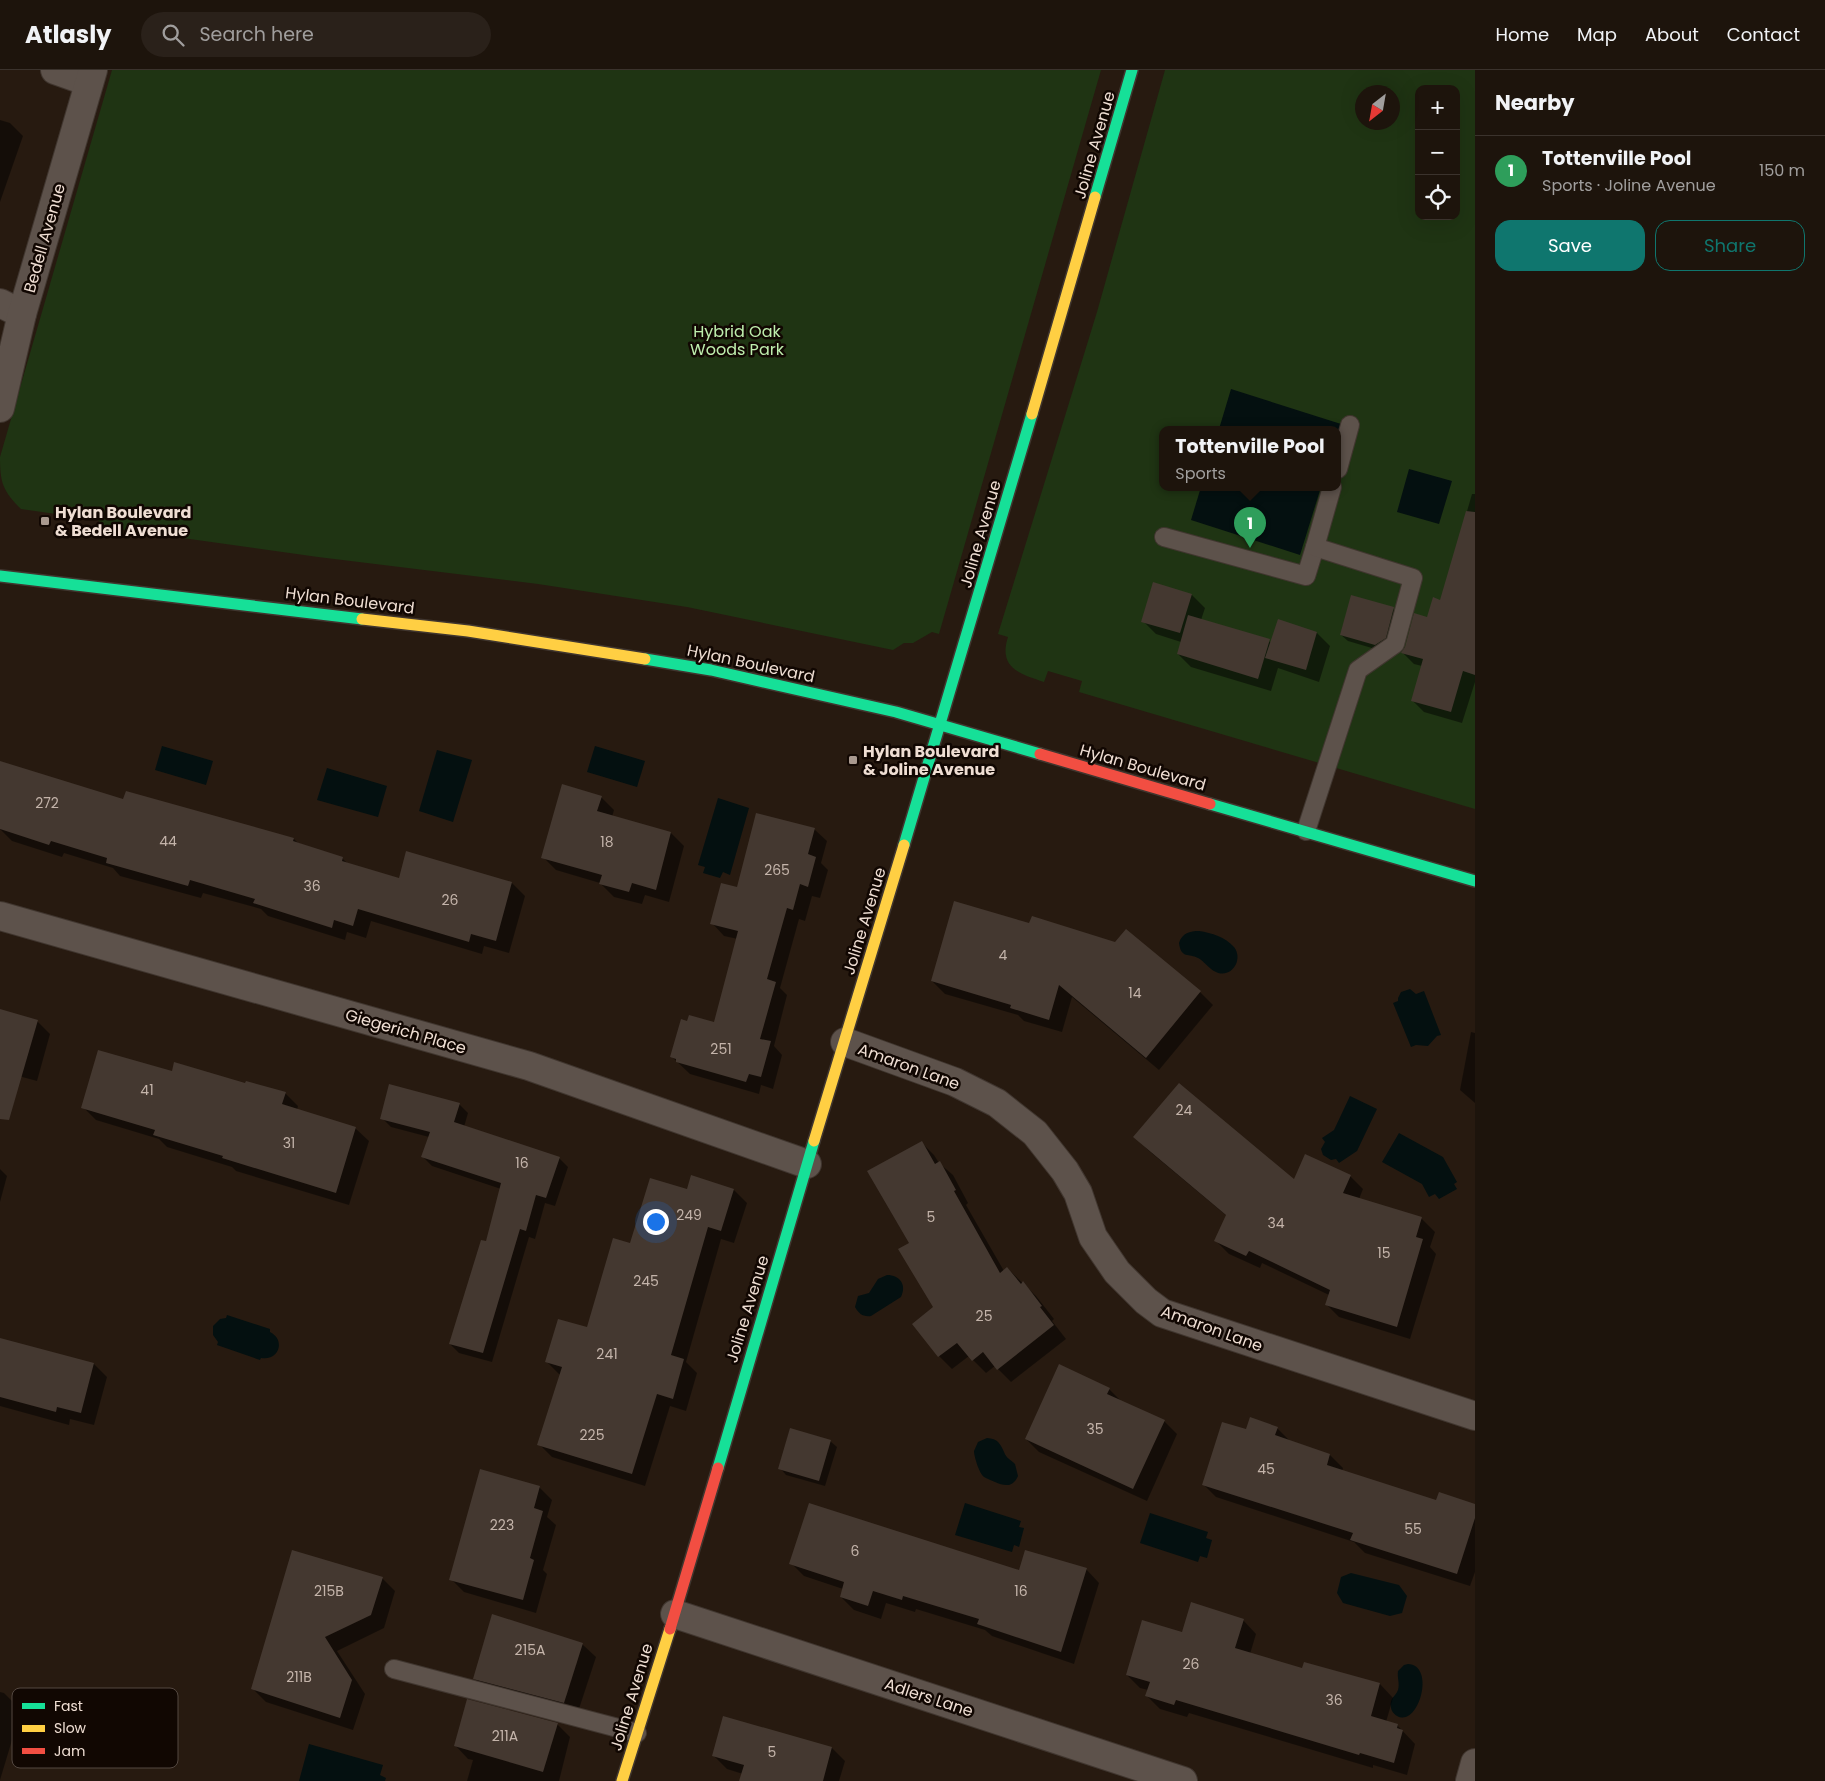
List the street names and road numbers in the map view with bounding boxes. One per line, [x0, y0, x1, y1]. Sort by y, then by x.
street label: Joline Avenue [1068, 88, 1121, 202]
street label: Bedell Avenue [18, 181, 71, 295]
street label: Joline Avenue [954, 477, 1007, 591]
street label: Hylan Boulevard [284, 581, 416, 620]
street label: Hylan Boulevard [685, 639, 817, 688]
street label: Hylan Boulevard [1077, 738, 1209, 796]
street label: Joline Avenue [837, 865, 892, 978]
street label: Giegerich Place [343, 1003, 469, 1060]
street label: Amaron Lane [855, 1037, 963, 1096]
street label: Joline Avenue [720, 1253, 775, 1366]
street label: Amaron Lane [1158, 1299, 1266, 1358]
street label: Joline Avenue [604, 1641, 659, 1754]
street label: Adlers Lane [882, 1672, 976, 1723]

